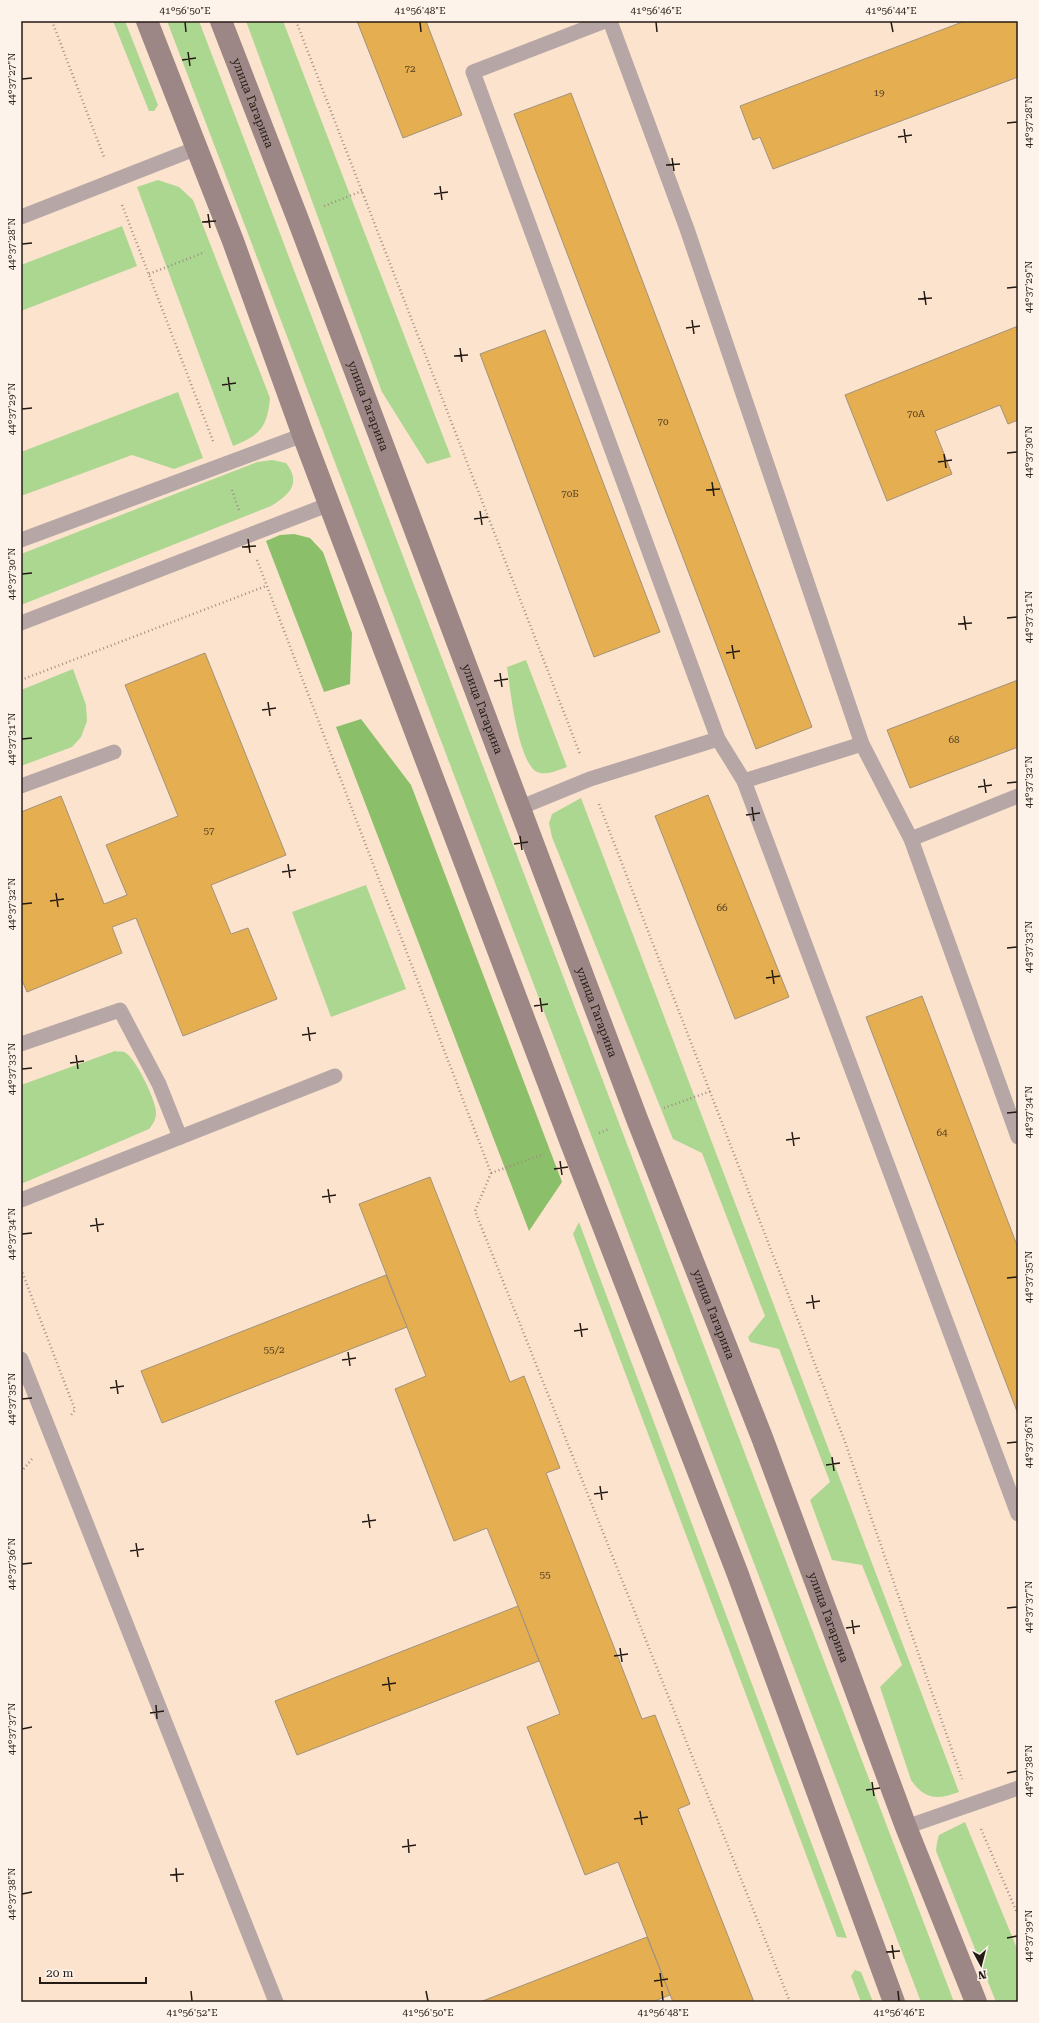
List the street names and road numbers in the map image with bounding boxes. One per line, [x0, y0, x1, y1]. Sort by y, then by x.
street label: улица Гагарина [229, 56, 277, 150]
street label: улица Гагарина [345, 359, 392, 453]
street label: улица Гагарина [459, 662, 506, 756]
street label: улица Гагарина [573, 965, 620, 1060]
street label: улица Гагарина [690, 1267, 738, 1362]
street label: улица Гагарина [805, 1570, 852, 1665]

